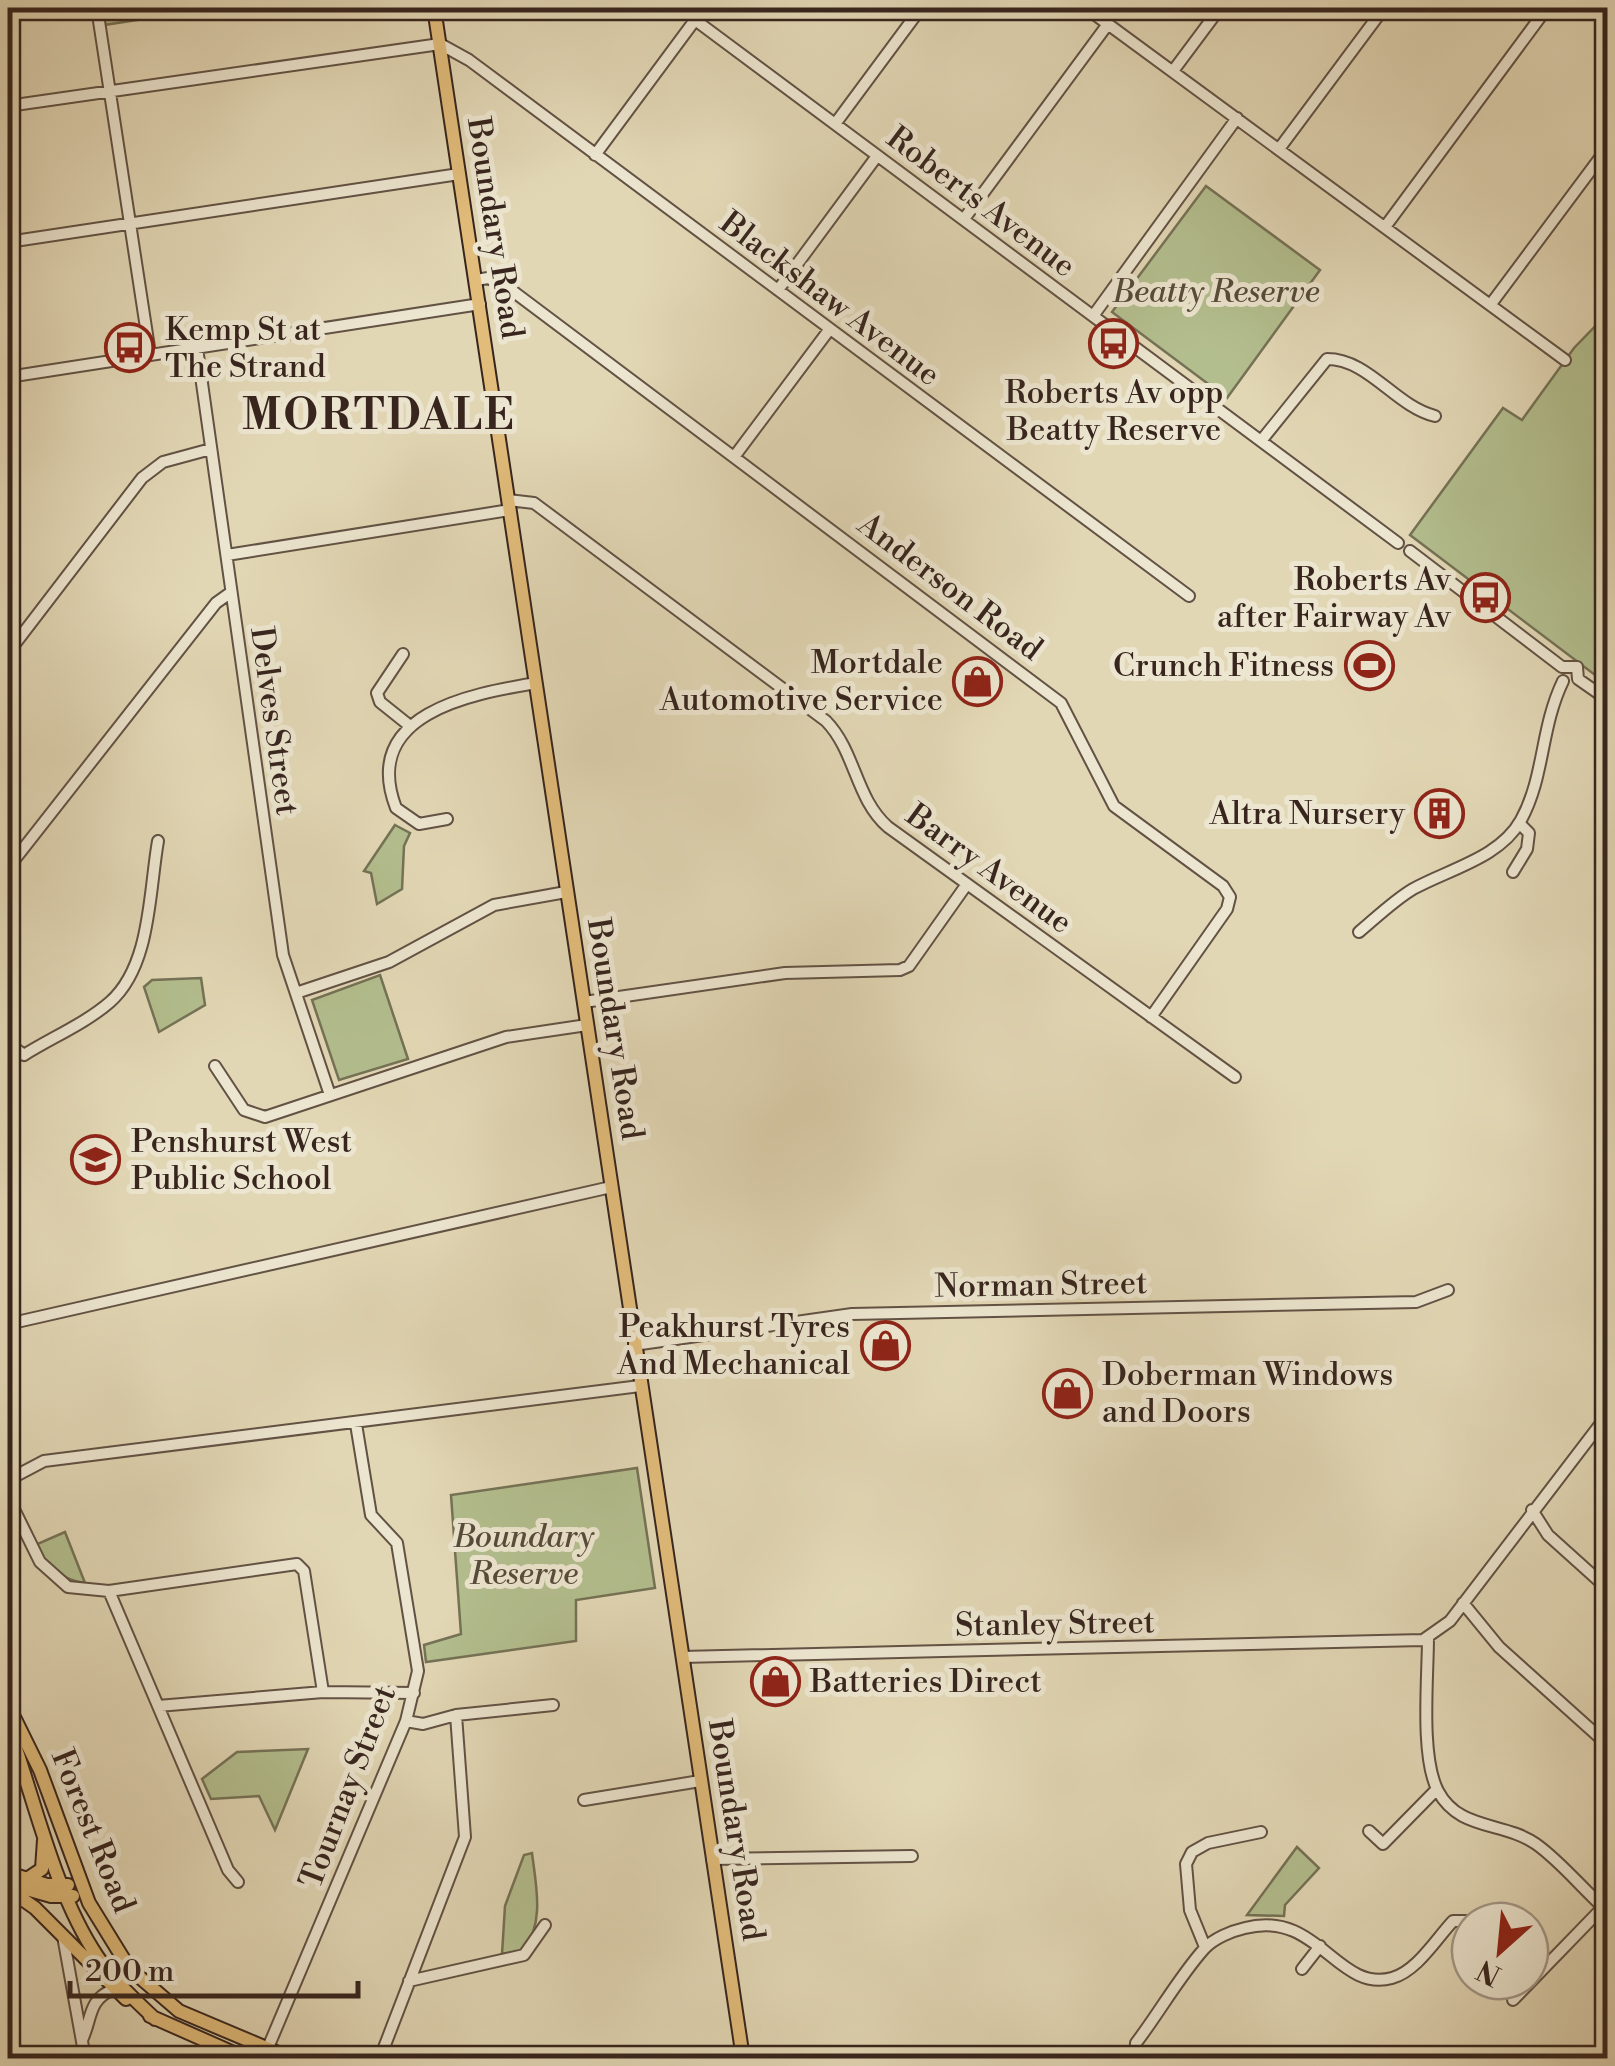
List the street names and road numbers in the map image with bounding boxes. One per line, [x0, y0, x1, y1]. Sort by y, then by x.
street label: Boundary Road [458, 114, 532, 342]
street label: Roberts Avenue [879, 118, 1083, 286]
street label: Blackshaw Avenue [711, 203, 948, 395]
street label: Anderson Road [849, 504, 1050, 669]
street label: Delves Street [241, 624, 307, 818]
street label: Barry Avenue [897, 795, 1080, 943]
street label: Boundary Road [578, 915, 652, 1143]
street label: Norman Street [934, 1263, 1148, 1307]
street label: Stanley Street [955, 1602, 1155, 1646]
street label: Tournay Street [291, 1680, 405, 1894]
street label: Boundary Road [699, 1716, 773, 1944]
street label: Forest Road [42, 1743, 144, 1919]

